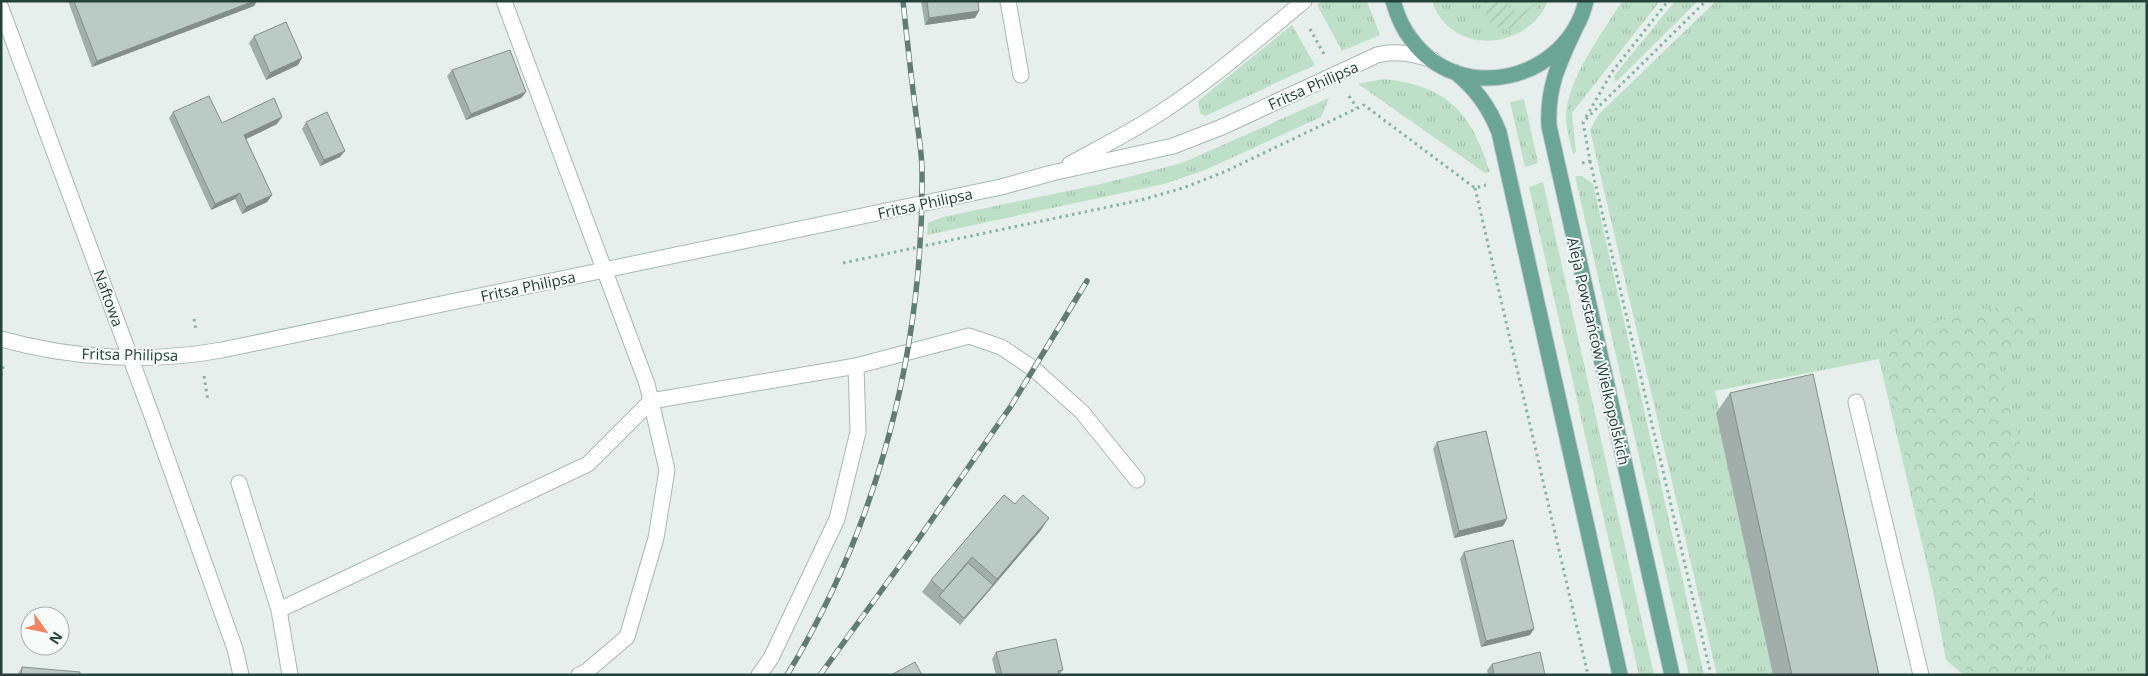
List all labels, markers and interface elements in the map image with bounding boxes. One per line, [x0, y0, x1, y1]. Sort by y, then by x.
street label: Fritsa Philipsa [1265, 56, 1361, 114]
street label: Fritsa Philipsa [876, 183, 974, 223]
street label: Aleja Powstańców Wielkopolskich [1563, 235, 1635, 467]
street label: Fritsa Philipsa [479, 266, 577, 306]
street label: Naftowa [90, 267, 128, 329]
street label: Fritsa Philipsa [82, 343, 178, 365]
north arrow [20, 606, 70, 656]
text: N [45, 628, 67, 648]

